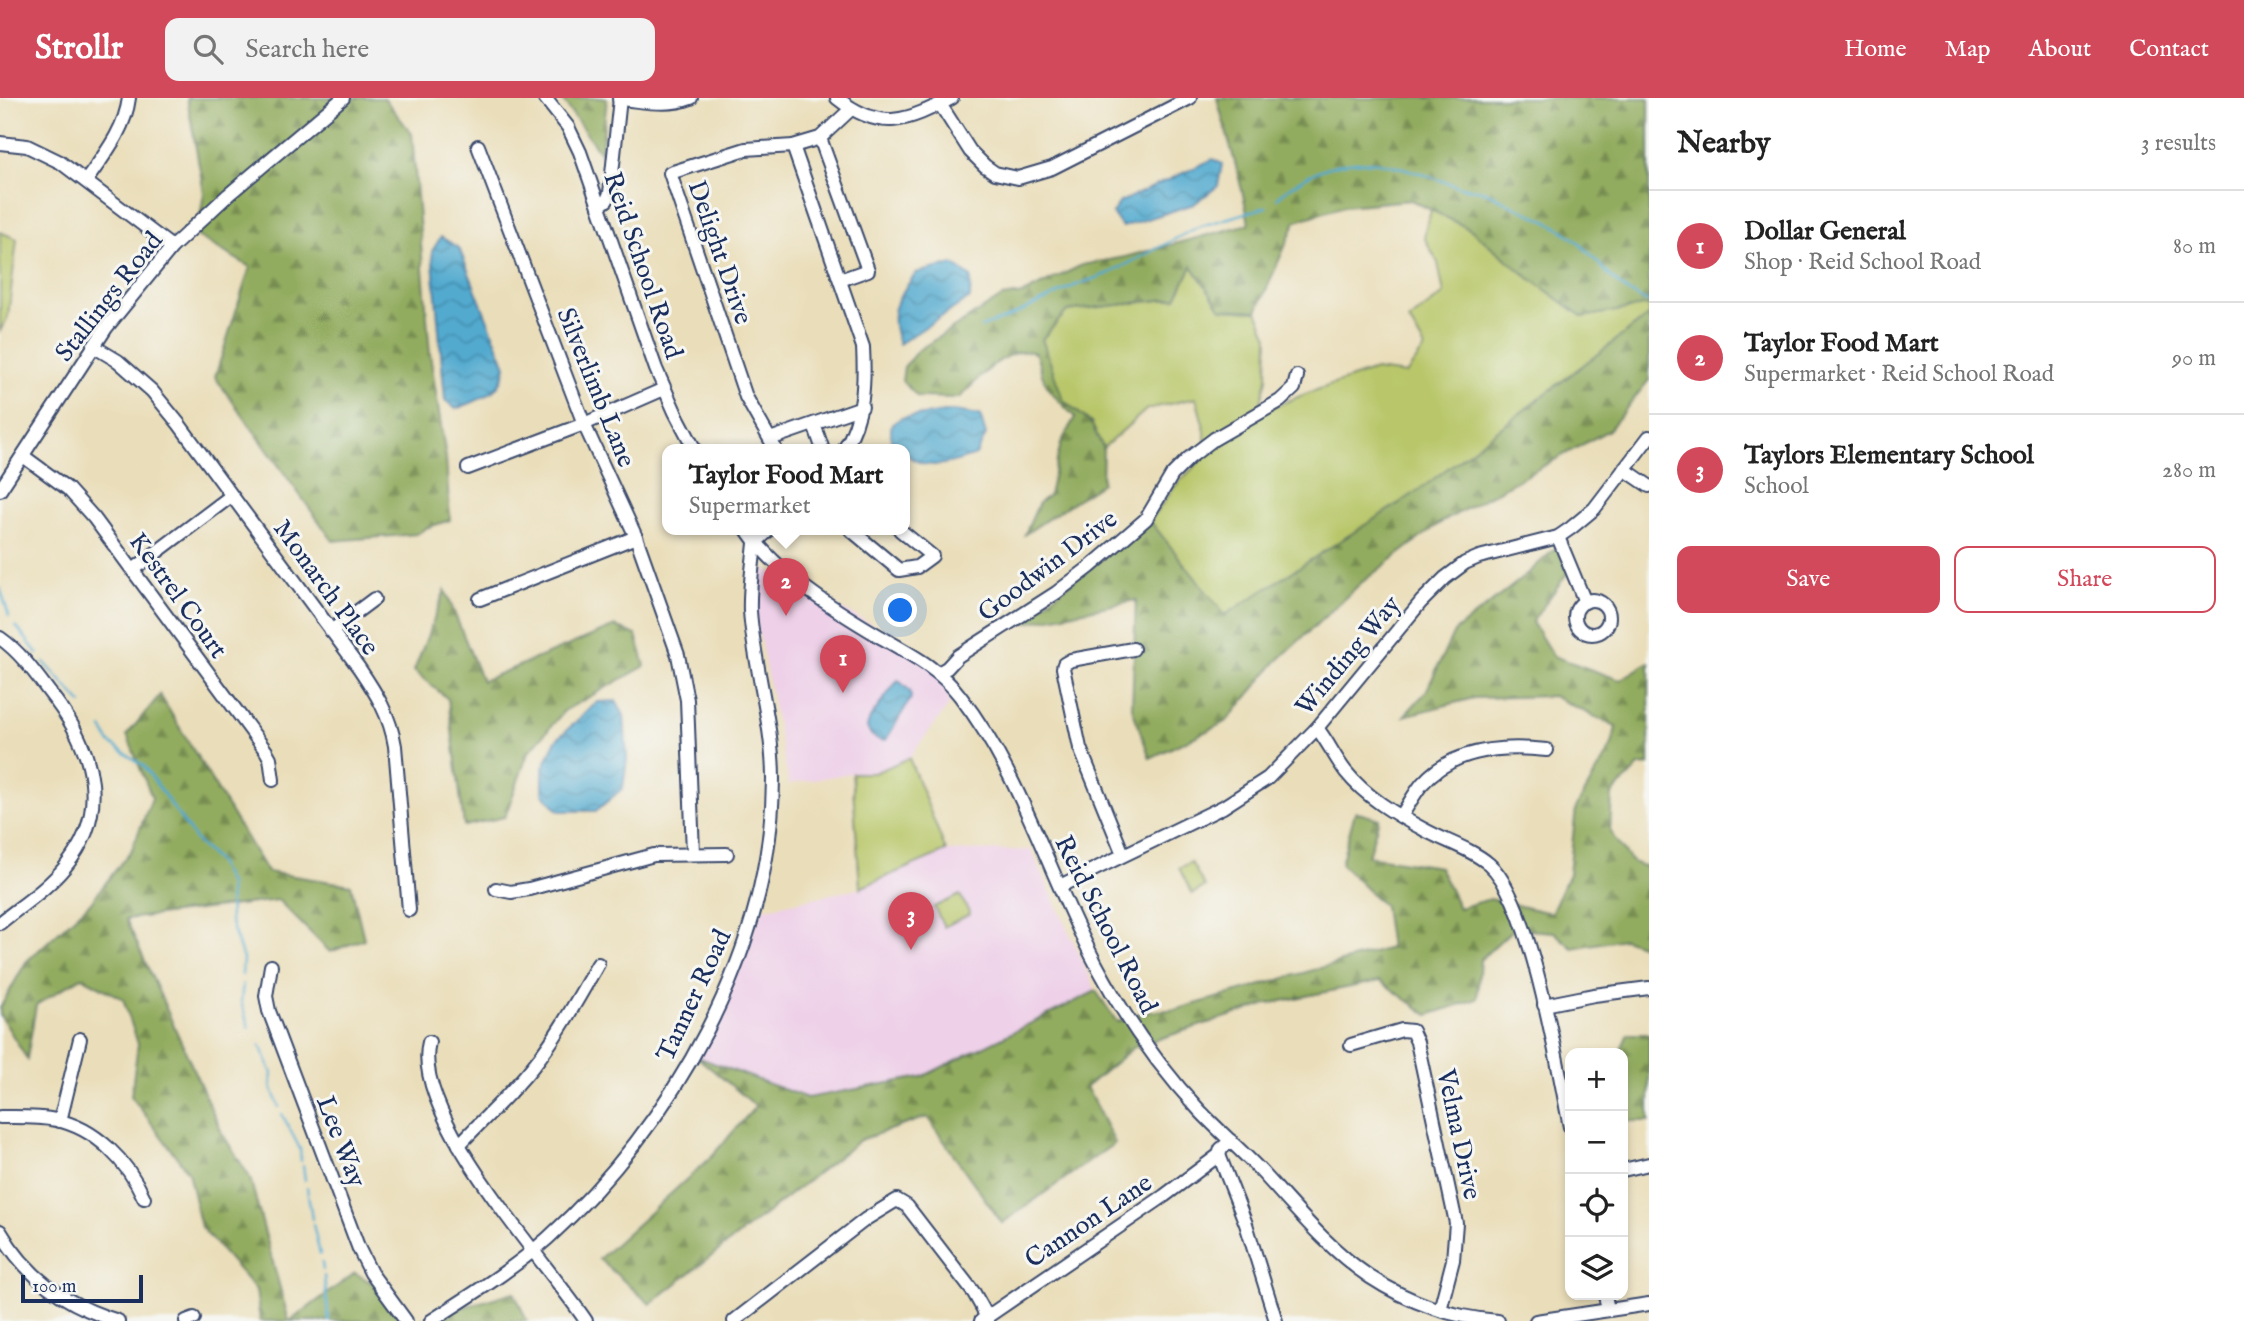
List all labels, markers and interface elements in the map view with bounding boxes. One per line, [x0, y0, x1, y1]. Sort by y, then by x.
search box [165, 18, 655, 81]
text: Strollr [35, 28, 123, 70]
icon: search [189, 30, 227, 68]
text: Search here [245, 33, 369, 66]
text: Home [1844, 34, 1907, 65]
text: Map [1945, 34, 1991, 65]
text: About [2029, 34, 2091, 65]
text: Contact [2129, 34, 2209, 65]
text: Nearby [1677, 125, 1770, 163]
text: 3 results [2141, 129, 2216, 158]
street label: Reid School Road [595, 168, 690, 364]
street label: Delight Drive [680, 176, 760, 329]
text: Dollar General [1744, 215, 1906, 248]
street label: Stallings Road [48, 225, 170, 369]
text: 1 [1696, 232, 1704, 261]
text: 80 m [2173, 232, 2216, 261]
text: Shop · Reid School Road [1744, 248, 1981, 277]
street label: Silverlimb Lane [549, 303, 643, 472]
text: Taylor Food Mart [1744, 327, 1939, 360]
text: 2 [1695, 344, 1705, 373]
text: 90 m [2172, 344, 2216, 373]
text: Supermarket · Reid School Road [1744, 360, 2054, 389]
text: Taylors Elementary School [1744, 439, 2034, 472]
popup [662, 444, 910, 535]
text: 3 [1696, 456, 1704, 485]
text: 280 m [2162, 456, 2216, 485]
text: Taylor Food Mart [689, 459, 883, 492]
text: School [1744, 472, 1809, 501]
text: Supermarket [689, 492, 811, 521]
street label: Goodwin Drive [972, 503, 1124, 629]
street label: Monarch Place [265, 514, 386, 662]
street label: Kestrel Court [121, 526, 235, 665]
button: Save [1677, 546, 1940, 613]
button: Share [1954, 546, 2216, 613]
pin: 2 [763, 558, 809, 616]
street label: Winding Way [1288, 589, 1408, 723]
your location [883, 593, 917, 627]
pin: 1 [820, 635, 866, 693]
street label: Reid School Road [1047, 830, 1165, 1019]
pin: 3 [888, 892, 934, 950]
street label: Tanner Road [649, 924, 739, 1067]
map controls [1565, 1048, 1628, 1300]
button: + [1565, 1048, 1628, 1111]
street label: Velma Drive [1428, 1065, 1488, 1202]
street label: Lee Way [308, 1091, 373, 1192]
button: − [1565, 1111, 1628, 1174]
street label: Cannon Lane [1019, 1167, 1159, 1276]
button: locate [1565, 1174, 1628, 1237]
button: layers [1565, 1237, 1628, 1300]
scale bar [21, 1272, 144, 1304]
text: 100 m [32, 1275, 76, 1299]

